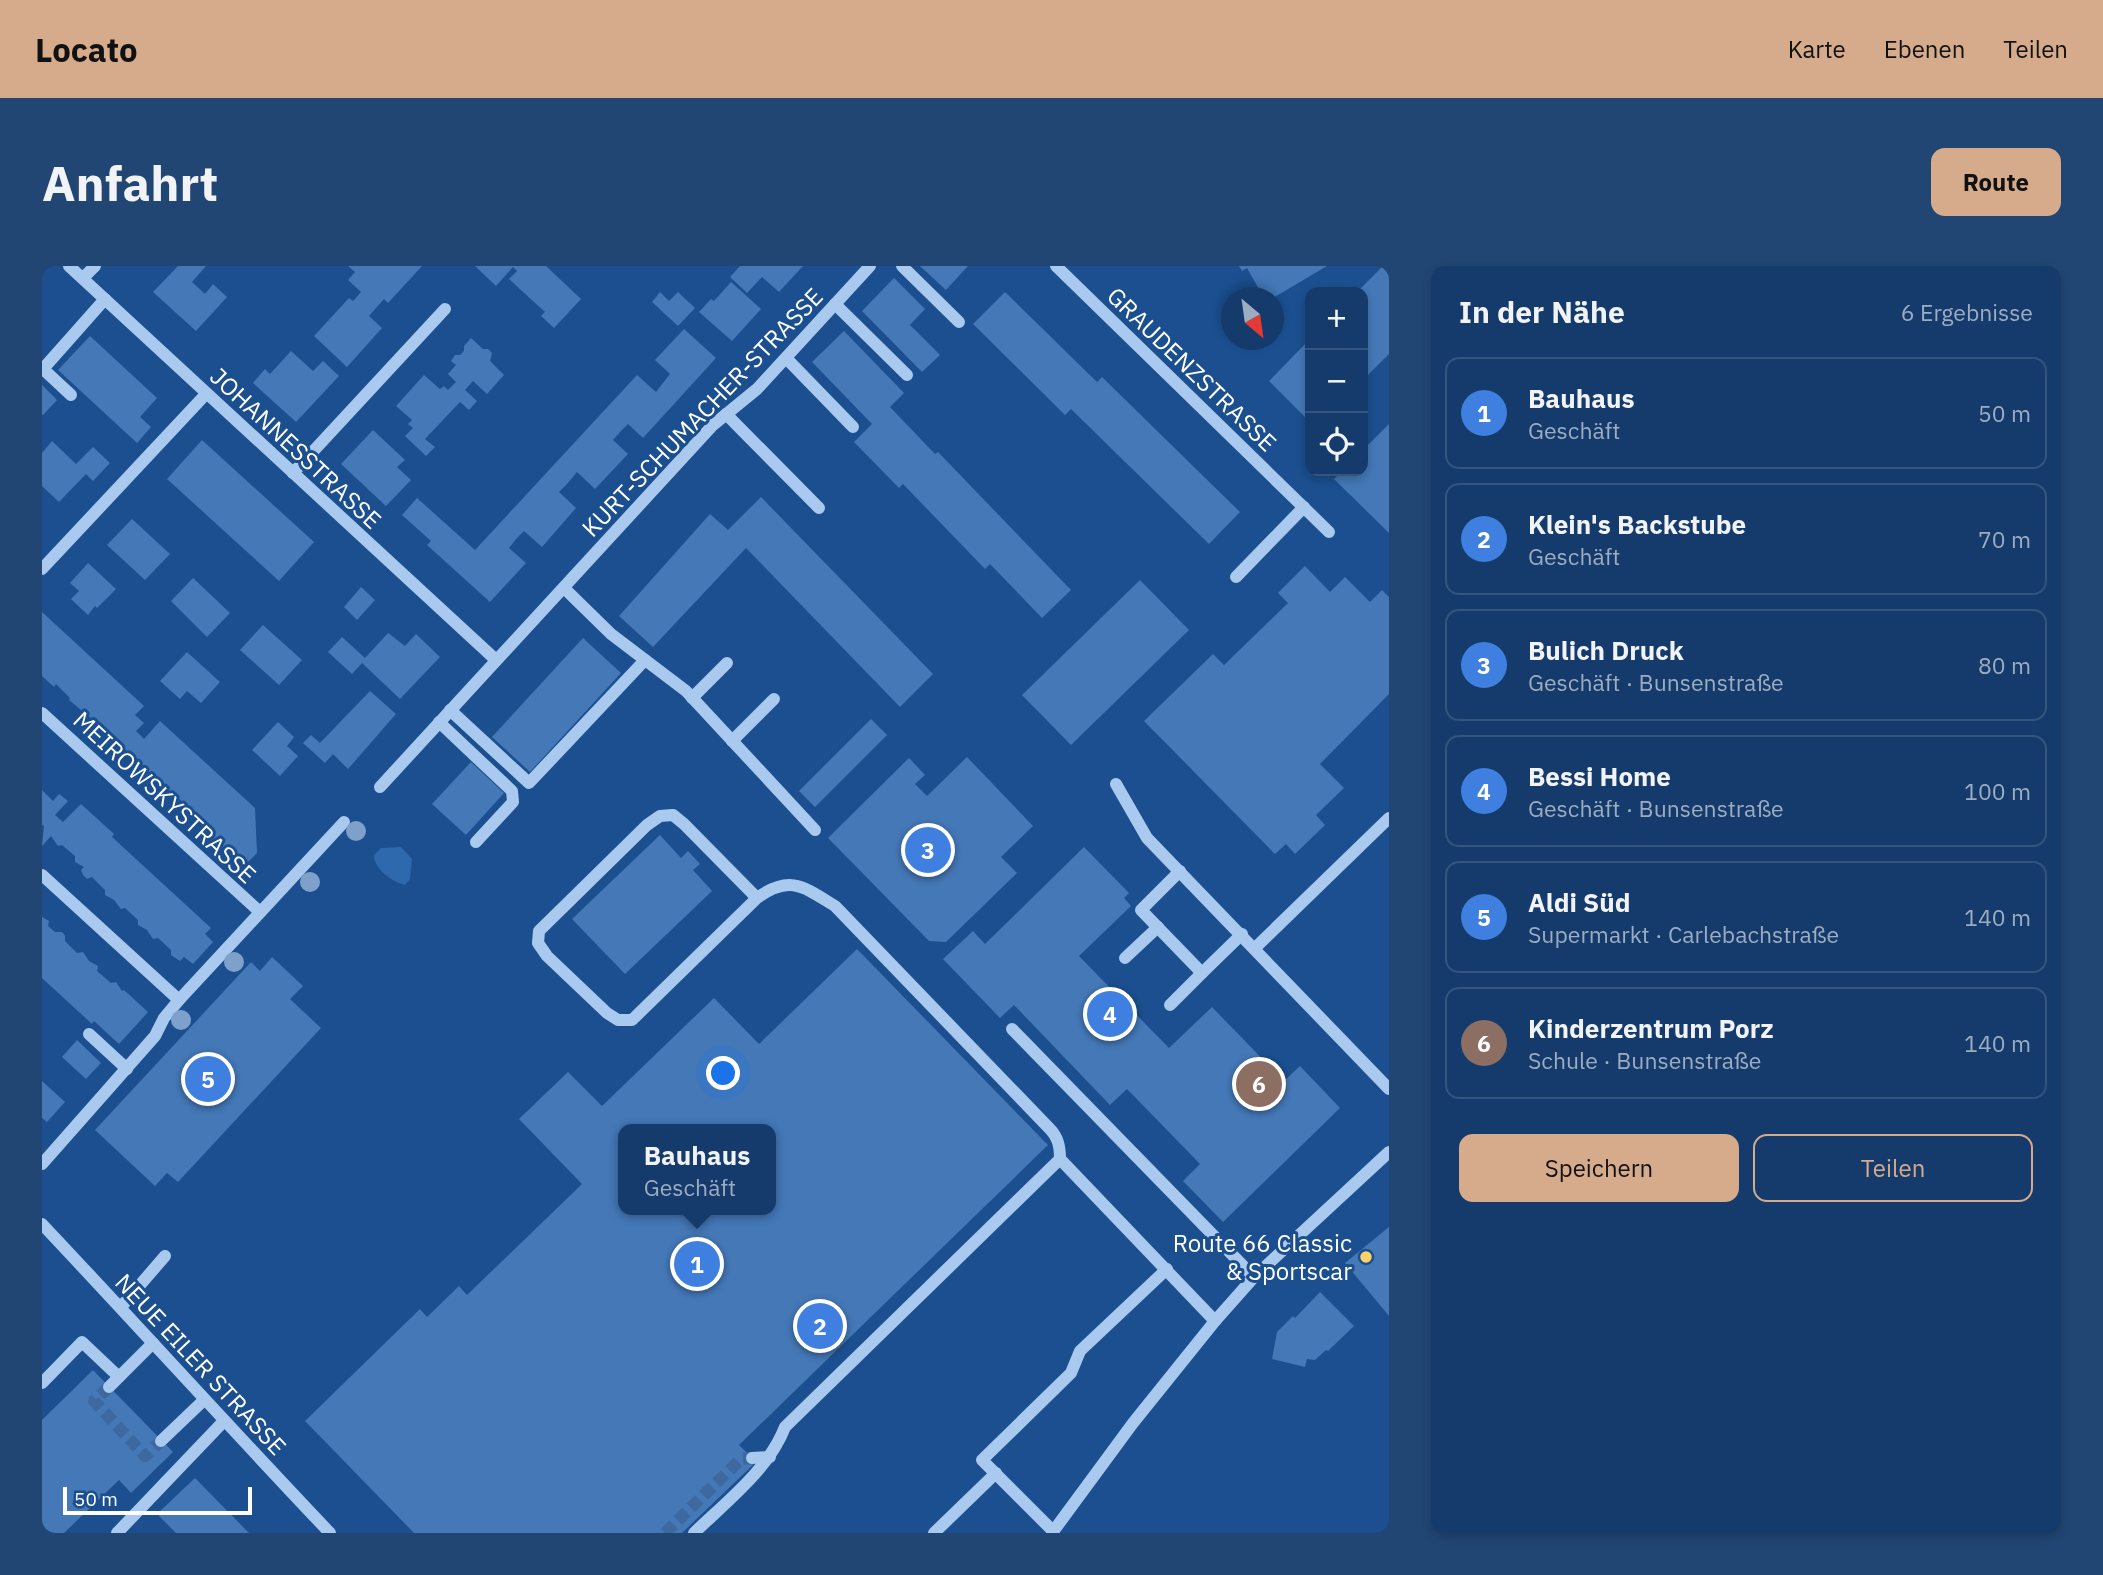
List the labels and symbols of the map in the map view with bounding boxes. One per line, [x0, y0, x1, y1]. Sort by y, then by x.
street label: GRAUDENZSTRASSE [1100, 280, 1284, 458]
street label: KURT-SCHUMACHER-STRASSE [574, 281, 830, 543]
north arrow [1221, 287, 1284, 350]
street label: JOHANNESSTRASSE [204, 360, 388, 536]
street label: MEIROWSKYSTRASSE [67, 704, 263, 890]
pin: 3 [905, 824, 951, 876]
pin: 4 [1087, 988, 1133, 1040]
pin: 5 [185, 1053, 231, 1105]
your location [706, 1056, 740, 1090]
pin: 6 [1236, 1058, 1282, 1110]
place label: Route 66 Classic & Sportscar [1173, 1227, 1352, 1287]
pin: 1 [674, 1238, 720, 1290]
marker: Route 66 Classic & Sportscar [1358, 1249, 1374, 1265]
street label: NEUE EILER STRASSE [108, 1266, 294, 1462]
pin: 2 [797, 1300, 843, 1352]
scale bar [63, 1484, 252, 1516]

